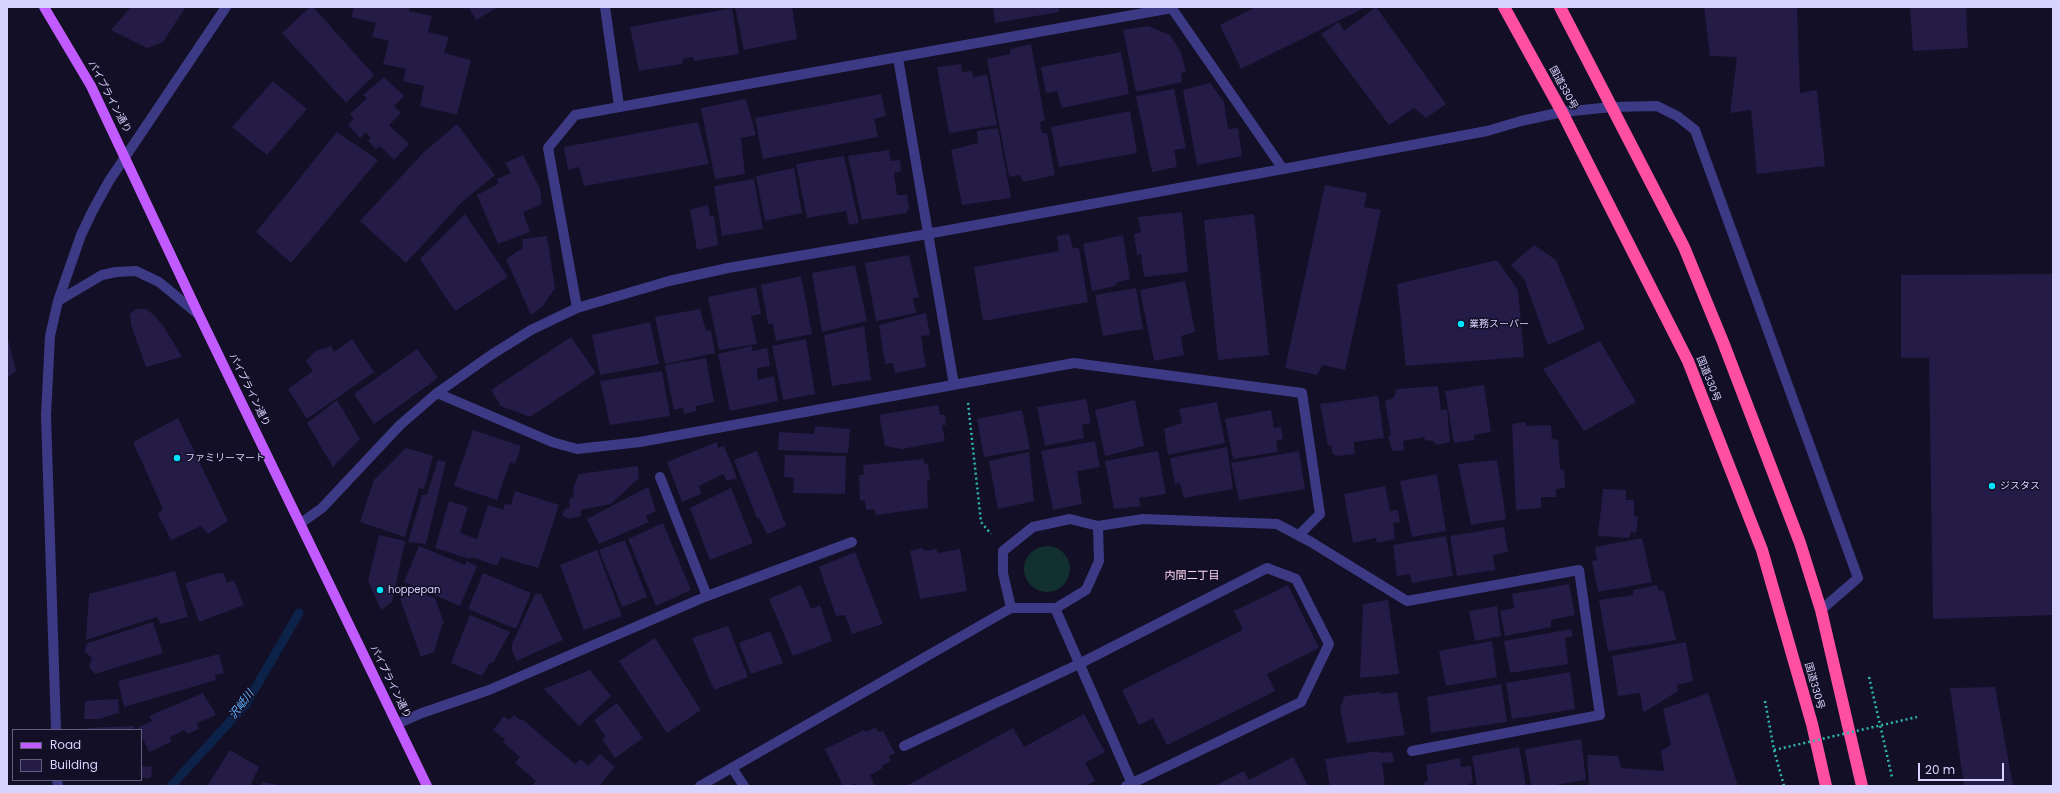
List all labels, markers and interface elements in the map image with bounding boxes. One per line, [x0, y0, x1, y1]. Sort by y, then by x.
street label: パイプライン通り [85, 59, 133, 135]
street label: 国道330号 [1546, 64, 1580, 112]
place label: 業務スーパー [1469, 318, 1529, 330]
marker: 業務スーパー [1456, 319, 1466, 329]
street label: パイプライン通り [226, 351, 272, 429]
street label: 国道330号 [1693, 354, 1723, 404]
place label: ファミリーマート [185, 452, 265, 464]
marker: ファミリーマート [172, 453, 182, 463]
place label: ジスタス [2000, 480, 2040, 492]
marker: ジスタス [1987, 481, 1997, 491]
district label: 内間二丁目 [1165, 569, 1219, 583]
place label: hoppepan [388, 584, 440, 596]
marker: hoppepan [375, 585, 385, 595]
street label: パイプライン通り [367, 643, 413, 721]
street label: 国道330号 [1802, 661, 1826, 711]
water label: 沢岻川 [227, 688, 257, 722]
legend [12, 729, 142, 781]
text: Road [50, 736, 81, 753]
scale bar [1920, 755, 2006, 781]
text: Building [50, 756, 98, 773]
text: 20 m [1925, 761, 1955, 778]

